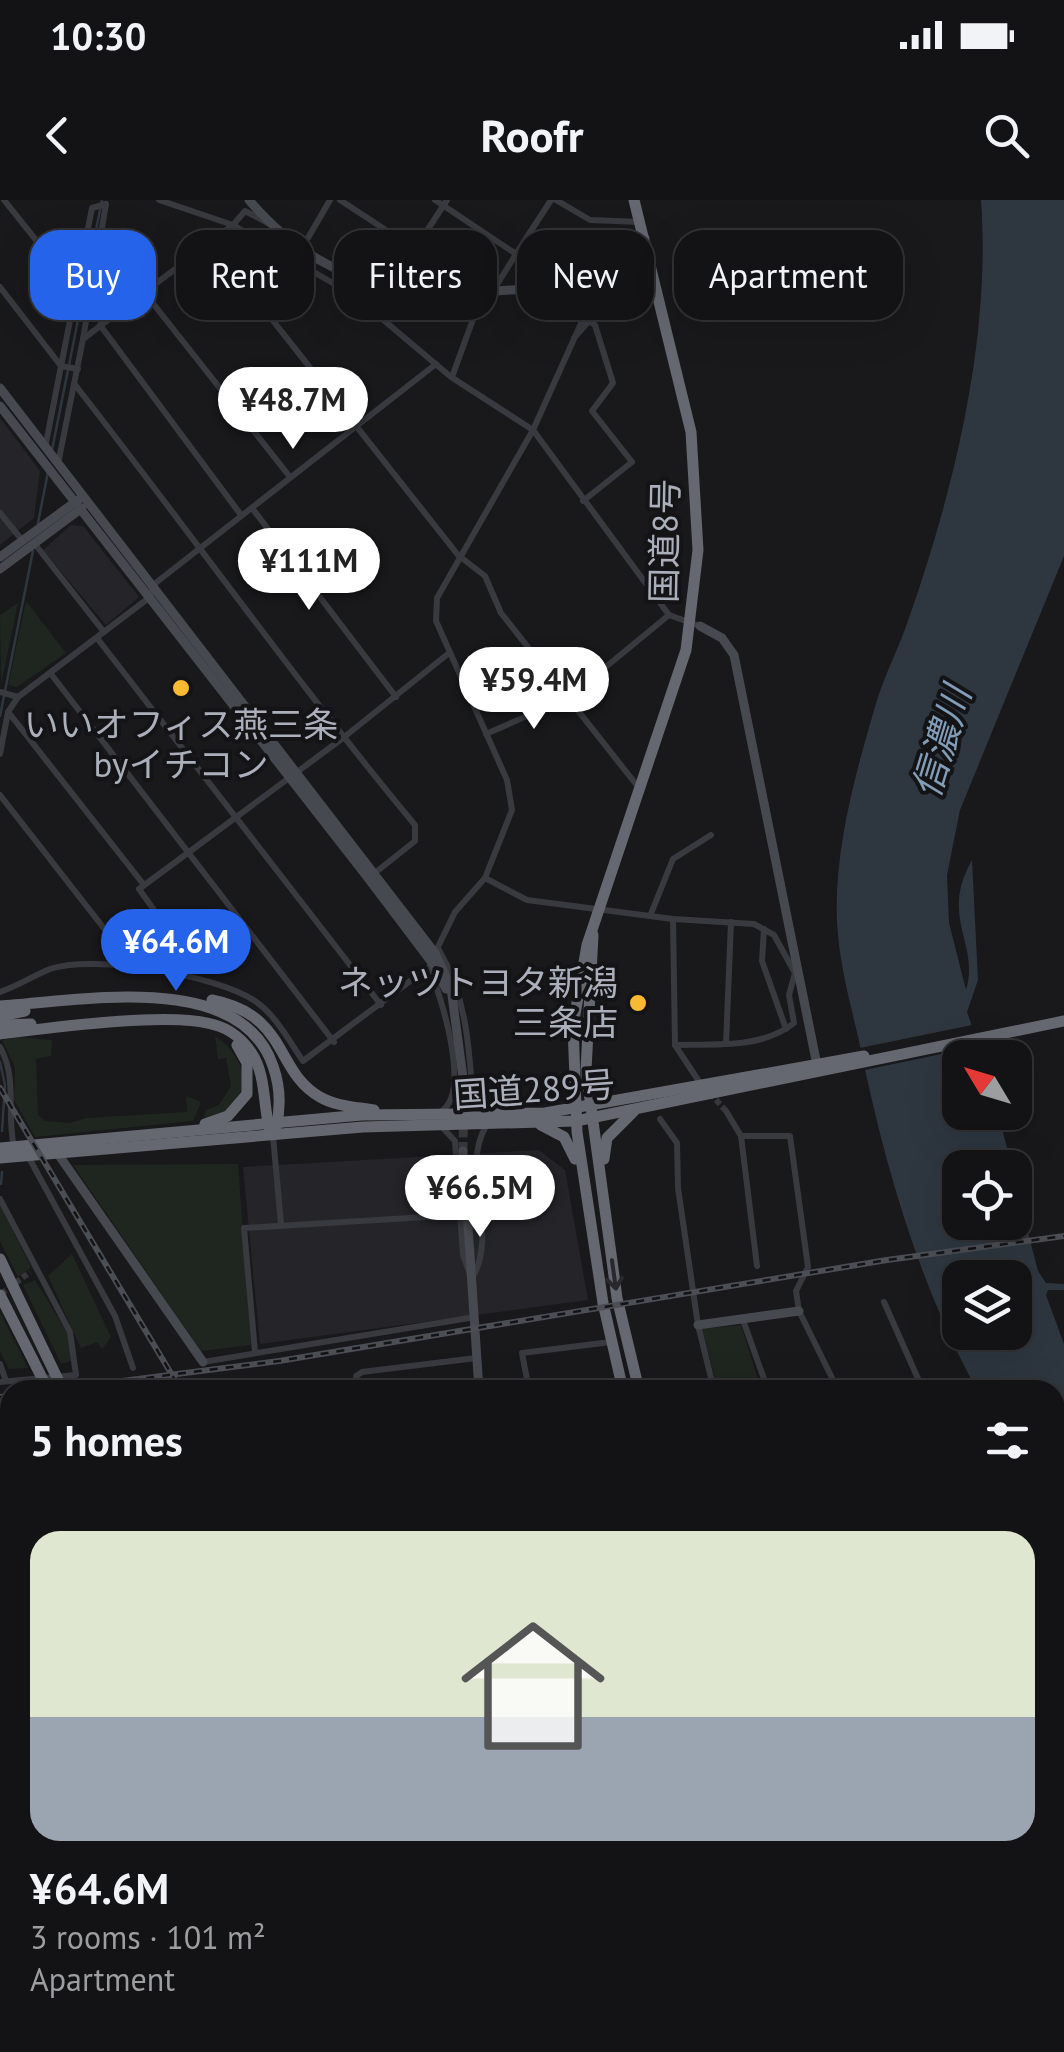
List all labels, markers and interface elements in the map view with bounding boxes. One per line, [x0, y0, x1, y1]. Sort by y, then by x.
text: 10:30 [50, 11, 146, 60]
text: Roofr [481, 106, 583, 164]
icon: back [30, 108, 85, 163]
icon: search [979, 108, 1034, 163]
chip: Buy [30, 230, 156, 320]
chip: Rent [176, 230, 314, 320]
chip: Filters [334, 230, 497, 320]
chip: New [517, 230, 654, 320]
chip: Apartment [674, 230, 903, 320]
pin: ¥48.7M [212, 367, 374, 452]
text: ¥48.7M [240, 378, 346, 420]
street label: 国道8号 [640, 479, 688, 603]
pin: ¥111M [239, 528, 379, 613]
text: ¥111M [260, 539, 358, 581]
pin: ¥59.4M [453, 647, 615, 732]
text: ¥59.4M [481, 658, 587, 700]
water label: 信濃川 [900, 676, 982, 803]
marker: いいオフィス燕三条 byイチコン [170, 677, 192, 699]
place label: いいオフィス燕三条 byイチコン [24, 701, 338, 787]
pin: ¥64.6M [95, 909, 257, 994]
text: ¥64.6M [123, 920, 229, 962]
place label: ネッツトヨタ新潟 三条店 [338, 959, 618, 1045]
marker: ネッツトヨタ新潟 三条店 [627, 992, 649, 1014]
north arrow [942, 1040, 1032, 1130]
map controls [942, 1040, 1032, 1350]
street label: 国道289号 [451, 1060, 616, 1118]
button: locate [942, 1150, 1032, 1240]
pin: ¥66.5M [399, 1155, 561, 1240]
text: ¥66.5M [427, 1166, 533, 1208]
one-way arrow [605, 1258, 624, 1290]
button: layers [942, 1260, 1032, 1350]
text: 5 homes [30, 1413, 183, 1468]
icon: filters [980, 1413, 1035, 1468]
icon: home [443, 1596, 623, 1776]
text: ¥64.6M [30, 1861, 169, 1916]
text: 3 rooms · 101 m² [30, 1916, 266, 1958]
text: Apartment [30, 1958, 175, 2000]

